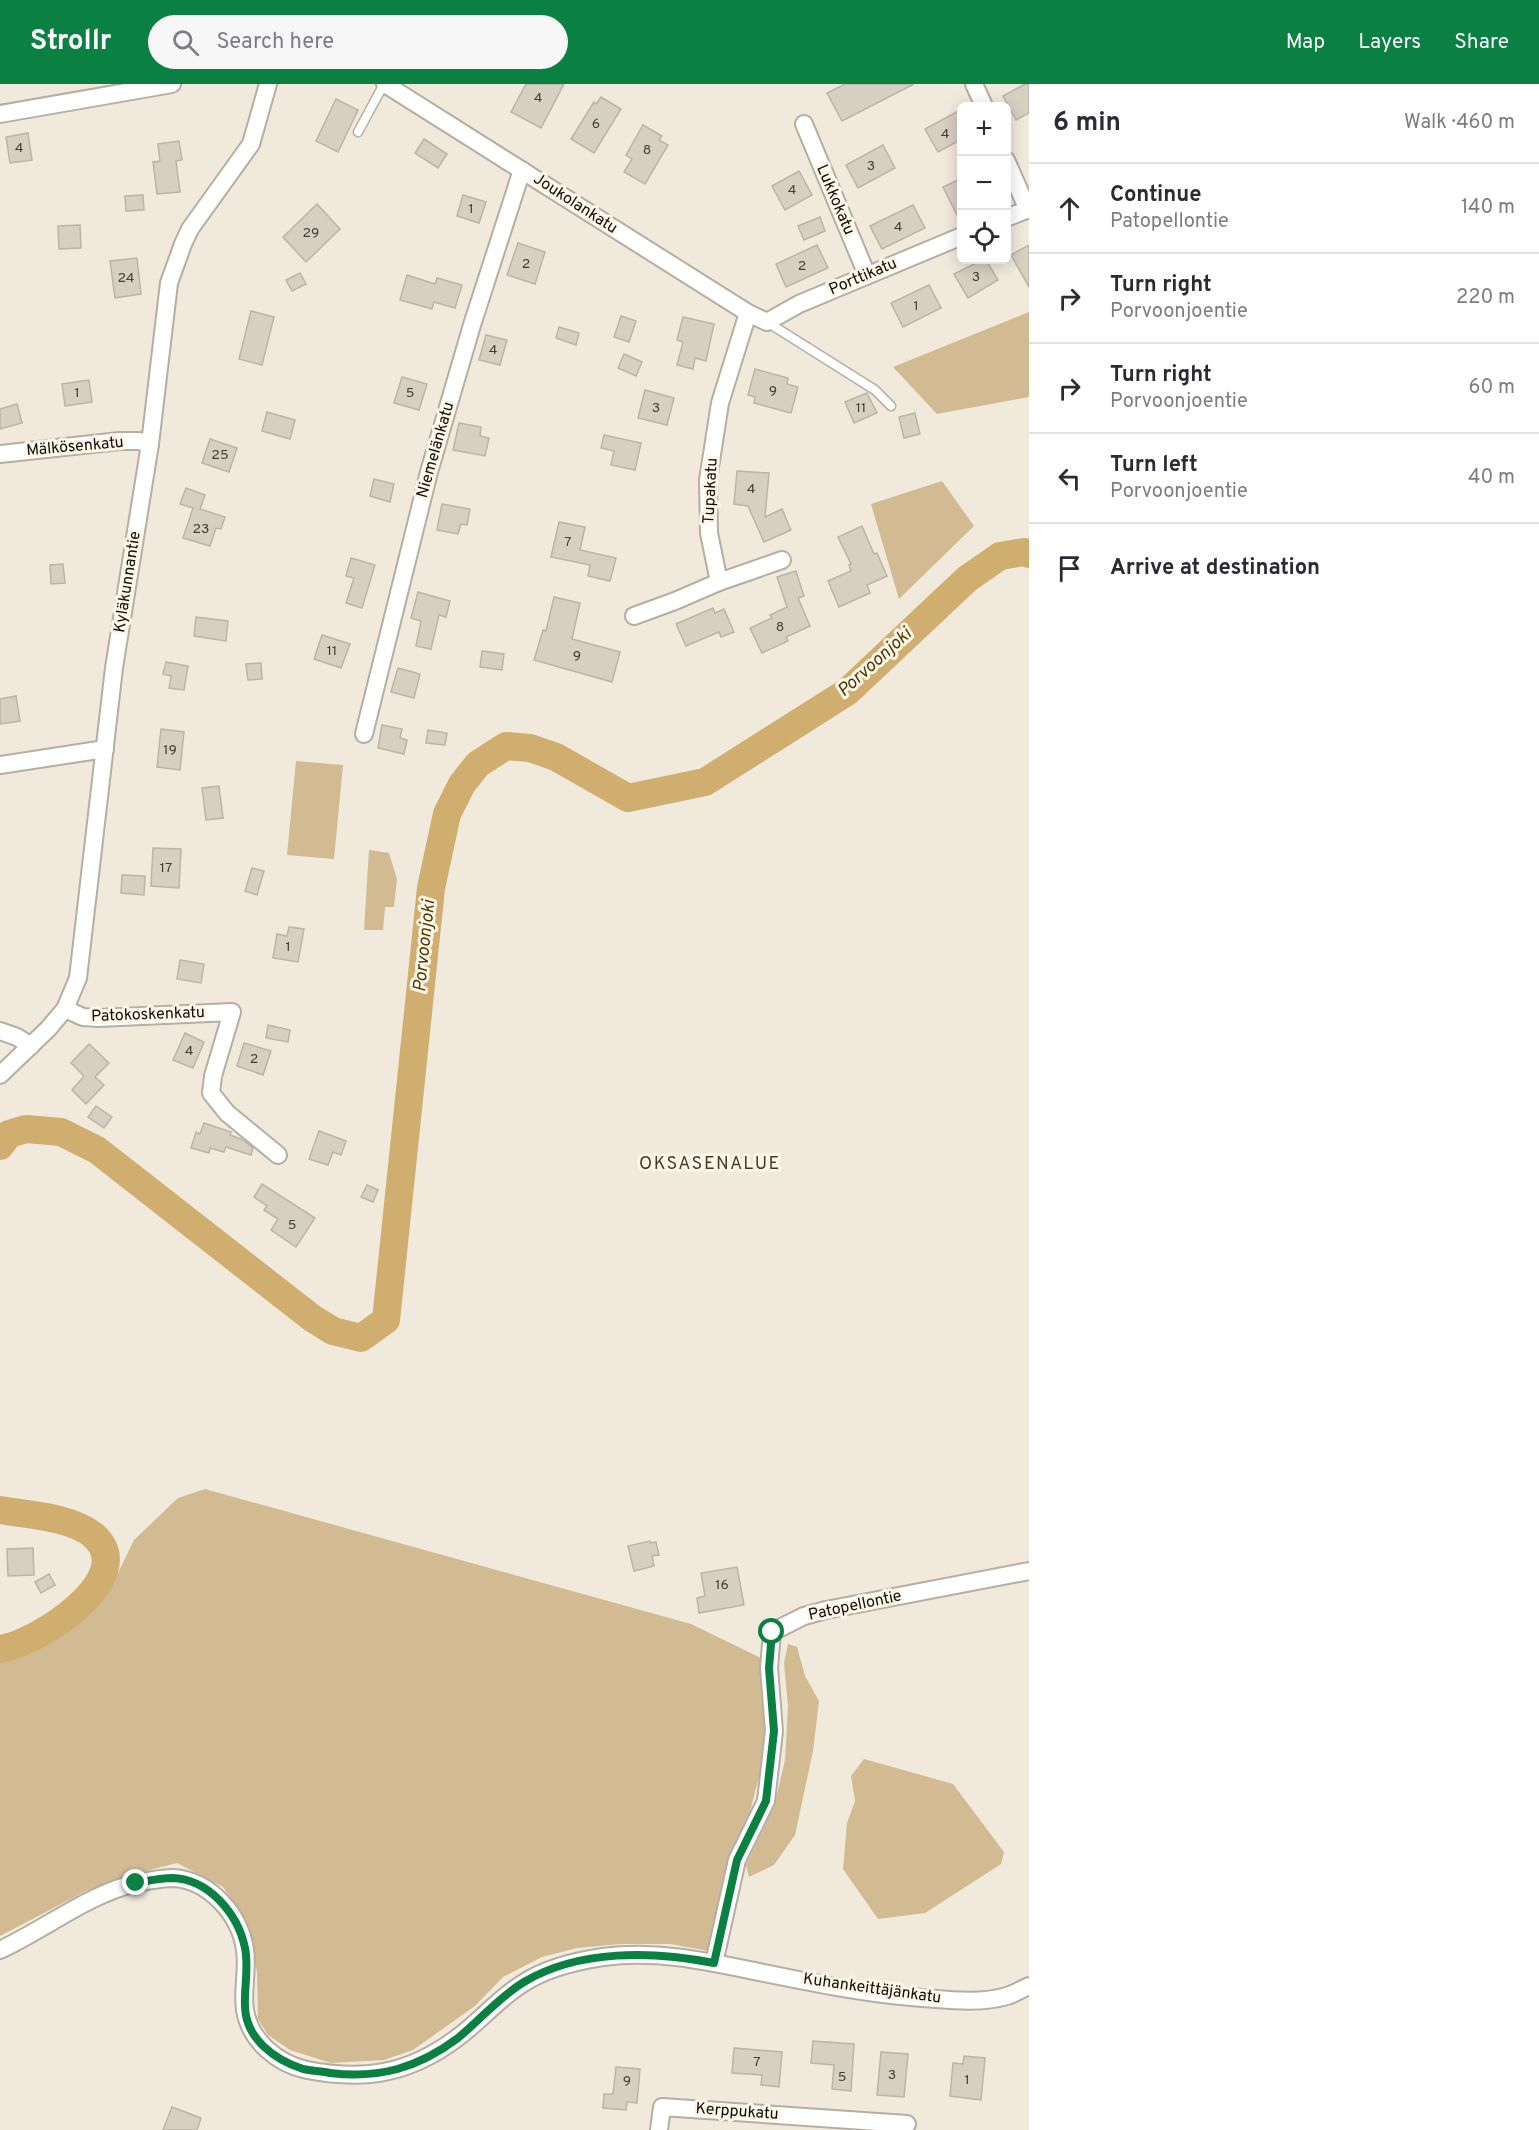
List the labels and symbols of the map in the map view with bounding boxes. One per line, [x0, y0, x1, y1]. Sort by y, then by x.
house number: 4 [534, 90, 542, 107]
house number: 6 [592, 116, 600, 133]
house number: 4 [941, 126, 949, 143]
house number: 4 [15, 140, 23, 157]
house number: 8 [643, 142, 651, 159]
house number: 3 [867, 158, 875, 175]
street label: Lukkokatu [811, 162, 859, 238]
street label: Joukolankatu [529, 169, 621, 239]
house number: 4 [788, 182, 796, 199]
house number: 1 [468, 201, 474, 218]
house number: 4 [894, 219, 902, 236]
house number: 29 [303, 225, 319, 242]
street label: Porttikatu [826, 254, 900, 300]
house number: 2 [522, 256, 530, 273]
house number: 2 [798, 258, 806, 275]
house number: 3 [972, 269, 980, 286]
house number: 24 [117, 270, 135, 287]
house number: 1 [913, 298, 919, 315]
house number: 4 [489, 342, 497, 359]
house number: 9 [769, 383, 777, 400]
house number: 1 [74, 385, 80, 402]
house number: 5 [406, 385, 414, 402]
street label: Niemelänkatu [413, 400, 459, 500]
house number: 3 [652, 400, 660, 417]
house number: 11 [856, 400, 866, 417]
street label: Mälkösenkatu [25, 433, 125, 461]
house number: 25 [211, 447, 229, 464]
street label: Tupakatu [699, 457, 723, 525]
house number: 4 [747, 481, 755, 498]
house number: 23 [193, 521, 210, 538]
street label: Kyläkunnantie [110, 530, 146, 634]
house number: 7 [564, 534, 572, 551]
house number: 8 [776, 619, 784, 636]
water label: Porvoonjoki [833, 622, 918, 702]
house number: 11 [327, 643, 337, 660]
house number: 9 [573, 648, 581, 665]
house number: 19 [163, 742, 177, 759]
house number: 17 [160, 860, 172, 877]
water label: Porvoonjoki [409, 897, 441, 993]
house number: 1 [285, 939, 291, 956]
street label: Patokoskenkatu [91, 1003, 205, 1027]
house number: 4 [185, 1043, 193, 1060]
house number: 2 [250, 1051, 258, 1068]
district label: OKSASENALUE [639, 1153, 781, 1176]
house number: 5 [288, 1217, 296, 1234]
house number: 16 [715, 1577, 729, 1594]
street label: Patopellontie [806, 1586, 904, 1626]
route start [758, 1618, 784, 1644]
route end [122, 1869, 148, 1895]
street label: Kuhankeittäjänkatu [802, 1969, 942, 2009]
house number: 7 [753, 2054, 761, 2071]
house number: 3 [888, 2067, 896, 2084]
house number: 5 [838, 2069, 846, 2086]
house number: 1 [964, 2072, 970, 2089]
house number: 9 [623, 2073, 631, 2090]
street label: Kerppukatu [695, 2099, 779, 2125]

